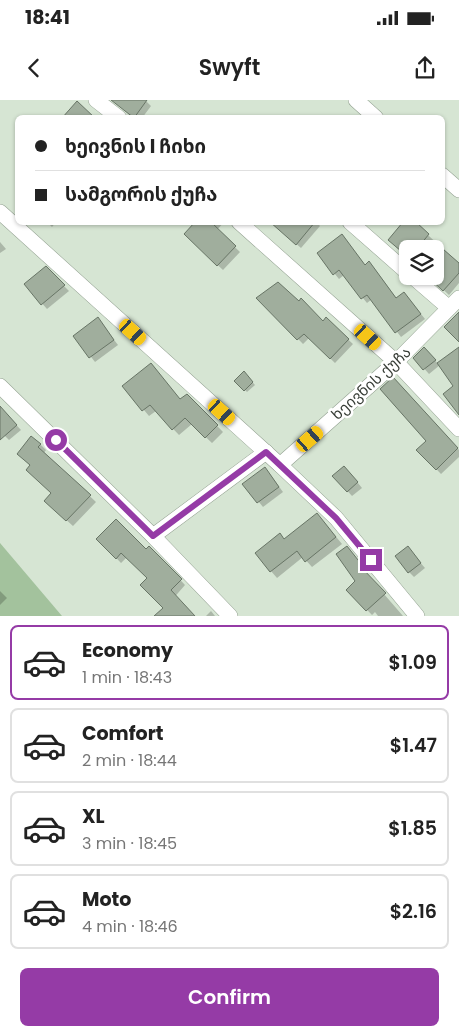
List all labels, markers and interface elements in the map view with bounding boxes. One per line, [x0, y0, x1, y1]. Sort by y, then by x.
text: 18:41 [25, 4, 70, 31]
text: Swyft [199, 52, 260, 83]
icon: back [20, 54, 48, 82]
icon: share [411, 54, 439, 82]
text: ხეივნის I ჩიხი [65, 133, 206, 160]
text: სამგორის ქუჩა [65, 181, 217, 208]
map controls [399, 240, 444, 285]
button: layers [399, 240, 444, 285]
car [116, 316, 149, 348]
car [351, 321, 384, 353]
street label: ხეივნის ქუჩა [327, 342, 415, 424]
car [205, 396, 238, 428]
car [293, 423, 326, 455]
route start [45, 429, 67, 451]
route end [360, 549, 382, 571]
text: Economy [82, 637, 173, 664]
icon: car [22, 640, 67, 685]
text: $1.09 [389, 649, 437, 676]
text: 1 min · 18:43 [82, 666, 172, 689]
text: Comfort [82, 720, 164, 747]
icon: car [22, 723, 67, 768]
text: $1.47 [390, 732, 437, 759]
text: 2 min · 18:44 [82, 749, 177, 772]
text: XL [82, 803, 105, 830]
icon: car [22, 806, 67, 851]
text: $1.85 [388, 815, 437, 842]
text: 3 min · 18:45 [82, 832, 177, 855]
text: Moto [82, 886, 131, 913]
icon: car [22, 889, 67, 934]
text: $2.16 [390, 898, 437, 925]
text: 4 min · 18:46 [82, 915, 178, 938]
button: Confirm [20, 968, 439, 1026]

